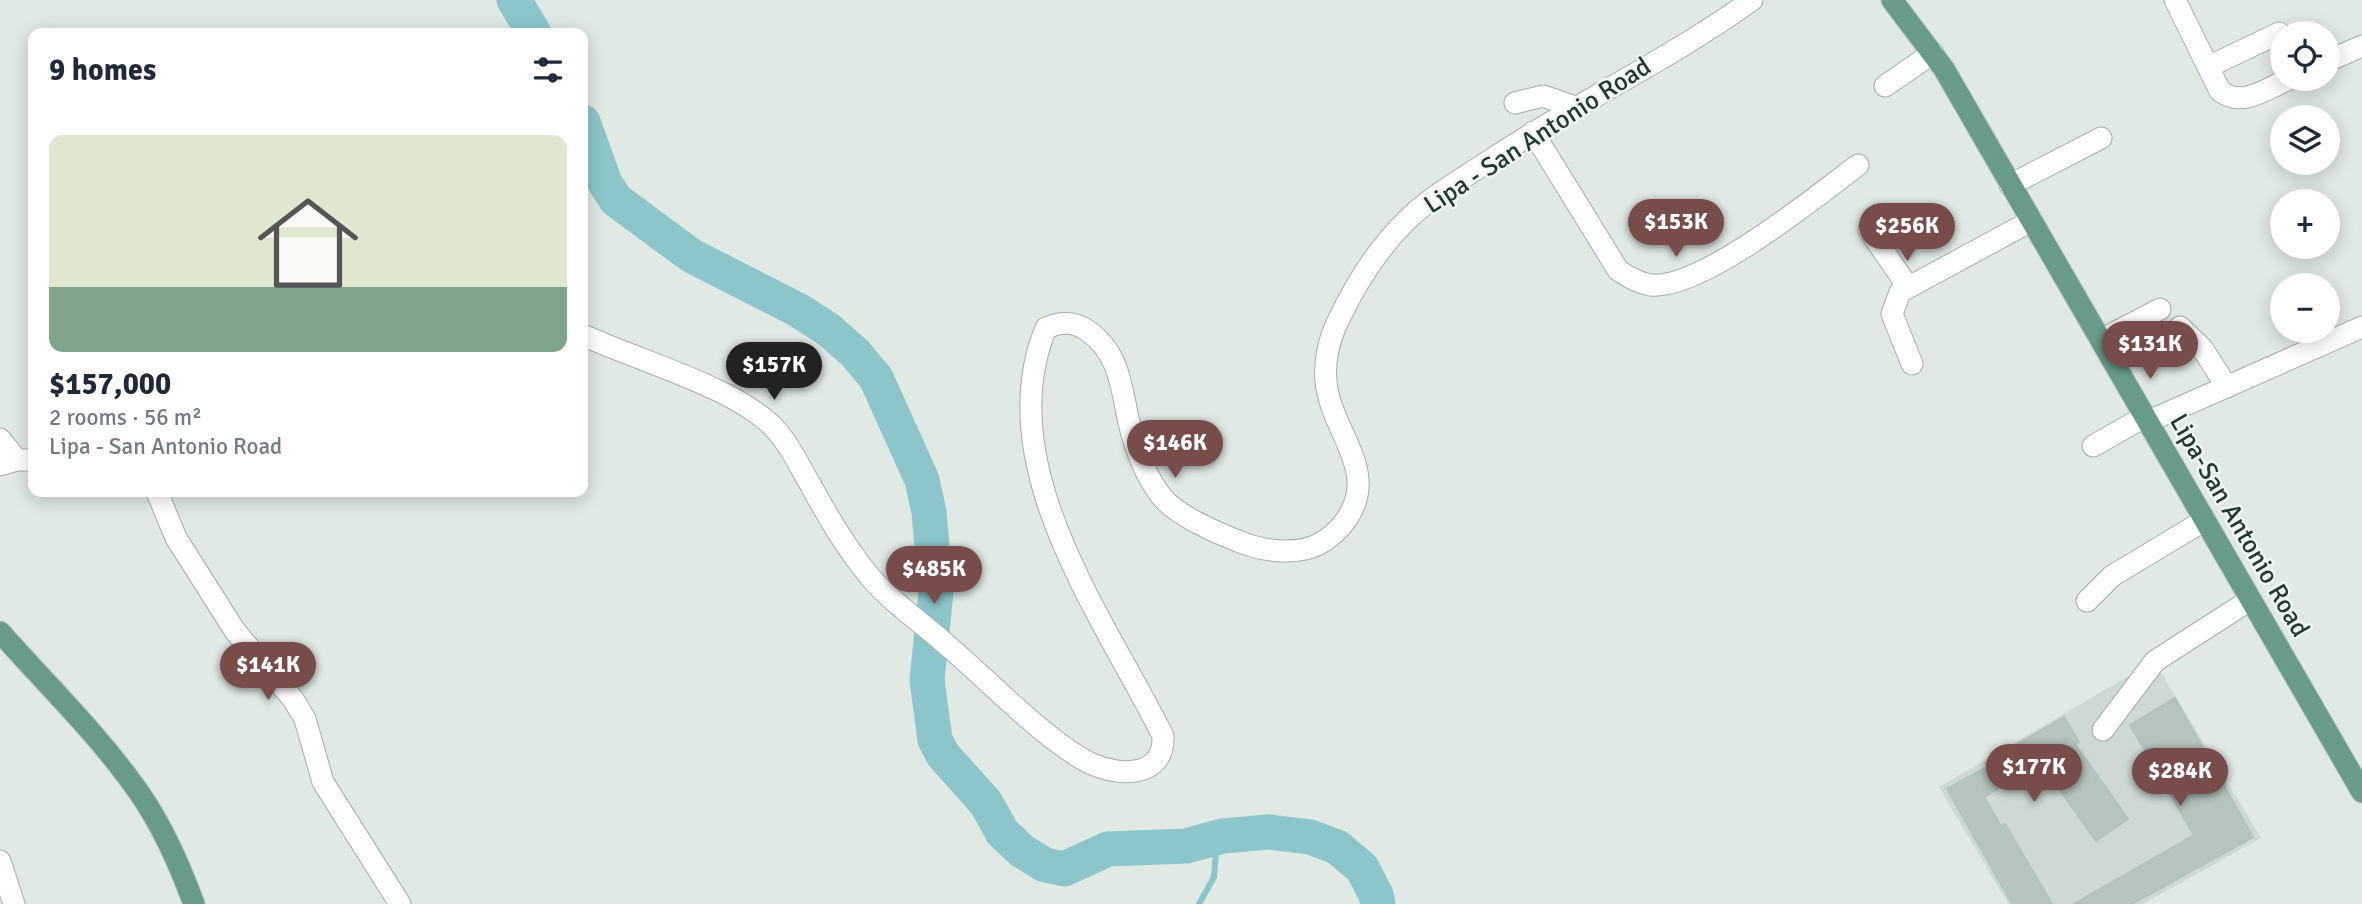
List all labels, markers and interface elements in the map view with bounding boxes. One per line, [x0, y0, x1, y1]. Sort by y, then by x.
map controls [2270, 21, 2340, 343]
button: locate [2270, 21, 2340, 91]
icon: filters [529, 51, 567, 89]
street label: Lipa - San Antonio Road [1418, 51, 1657, 221]
text: 9 homes [49, 52, 156, 89]
button: layers [2270, 105, 2340, 175]
icon: home [245, 180, 371, 306]
button: + [2270, 189, 2340, 259]
pin: $153K [1627, 200, 1725, 259]
pin: $256K [1858, 204, 1956, 263]
text: $153K [1644, 207, 1708, 236]
text: $256K [1875, 211, 1939, 240]
button: − [2270, 273, 2340, 343]
pin: $131K [2101, 322, 2199, 381]
text: $131K [2118, 329, 2182, 358]
pin: $157K [725, 342, 823, 402]
text: $157K [742, 350, 806, 379]
text: $157,000 [49, 366, 171, 403]
text: 2 rooms · 56 m² [49, 403, 202, 432]
street label: Lipa-San Antonio Road [2162, 408, 2316, 643]
pin: $146K [1126, 420, 1224, 480]
text: $146K [1143, 428, 1207, 457]
text: Lipa - San Antonio Road [49, 432, 282, 461]
pin: $485K [885, 546, 983, 606]
text: $485K [902, 554, 966, 583]
pin: $141K [219, 642, 317, 702]
text: $141K [236, 650, 300, 679]
pin: $177K [1985, 744, 2083, 804]
pin: $284K [2131, 748, 2229, 808]
text: $177K [2002, 752, 2066, 781]
text: $284K [2148, 756, 2212, 785]

